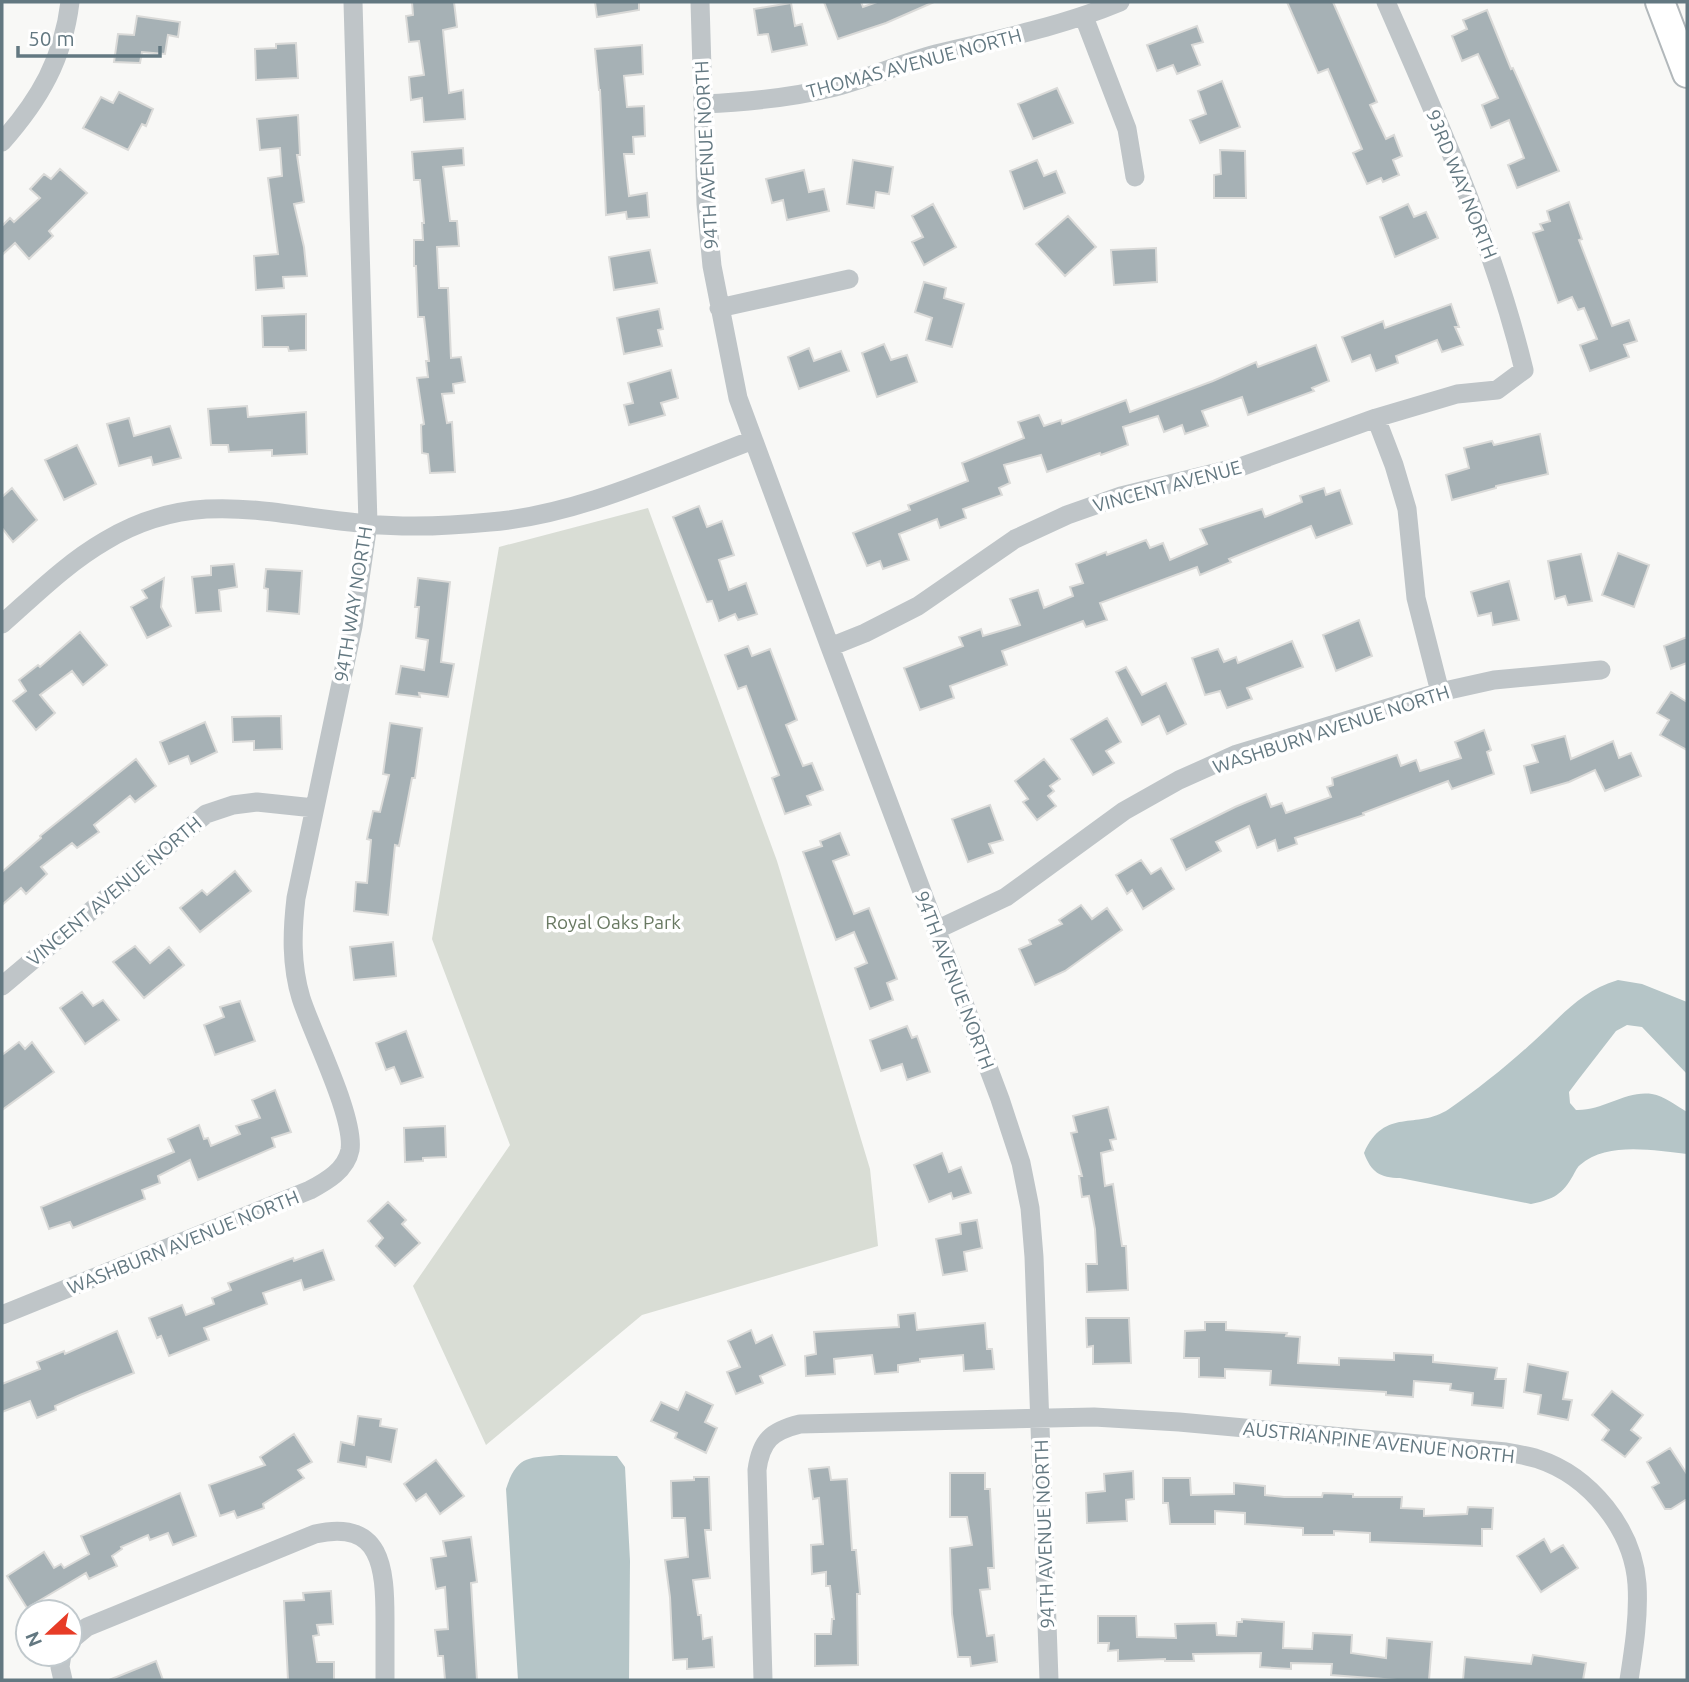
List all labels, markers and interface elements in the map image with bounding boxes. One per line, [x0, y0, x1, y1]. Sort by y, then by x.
scale bar [18, 14, 159, 58]
street label: THOMAS AVENUE NORTH [804, 24, 1024, 102]
text: 50 m [28, 26, 75, 50]
street label: 94TH AVENUE NORTH [690, 60, 722, 250]
street label: 93RD WAY NORTH [1422, 106, 1502, 262]
street label: VINCENT AVENUE [1090, 456, 1244, 516]
street label: 94TH WAY NORTH [330, 525, 376, 683]
street label: WASHBURN AVENUE NORTH [1210, 680, 1452, 778]
street label: VINCENT AVENUE NORTH [22, 812, 206, 970]
street label: 94TH AVENUE NORTH [911, 888, 999, 1072]
park label: Royal Oaks Park [545, 911, 681, 933]
street label: WASHBURN AVENUE NORTH [64, 1185, 302, 1299]
street label: AUSTRIANPINE AVENUE NORTH [1242, 1417, 1516, 1467]
street label: 94TH AVENUE NORTH [1030, 1439, 1058, 1629]
north arrow [14, 1598, 84, 1668]
text: N [20, 1629, 46, 1650]

